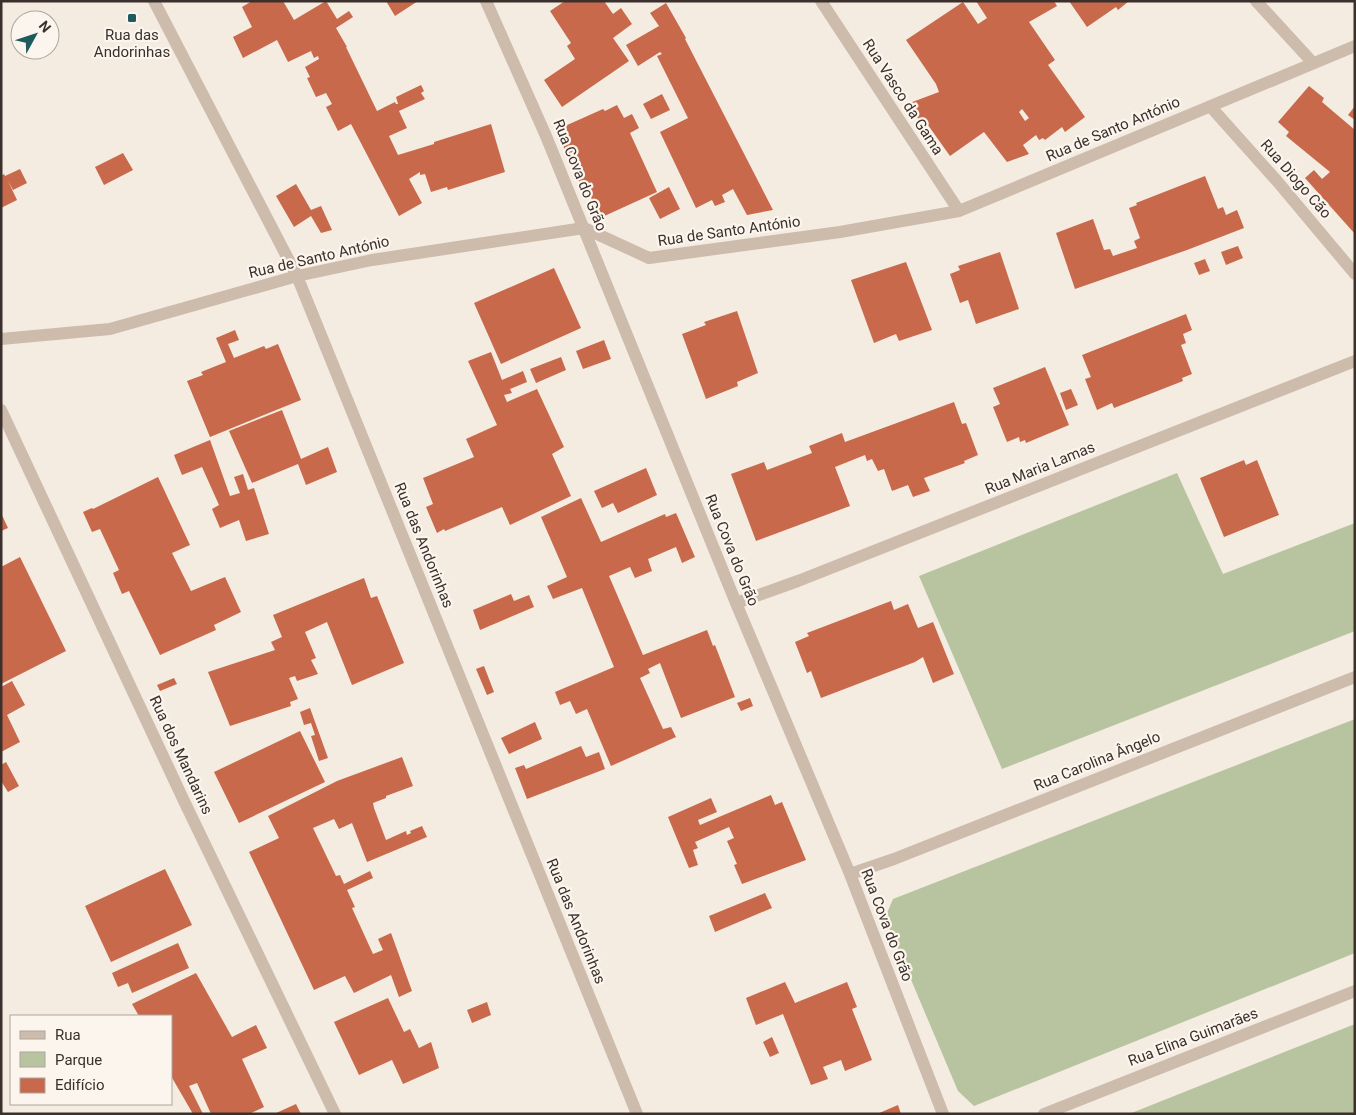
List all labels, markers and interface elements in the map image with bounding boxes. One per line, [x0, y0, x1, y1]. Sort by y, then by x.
north arrow [10, 10, 60, 60]
marker: Rua das Andorinhas [126, 12, 138, 24]
text: N [36, 18, 54, 36]
place label: Rua das Andorinhas [94, 26, 170, 61]
street label: Rua Vasco da Gama [859, 36, 947, 158]
street label: Rua de Santo António [1043, 93, 1183, 165]
street label: Rua Cova do Grão [549, 116, 611, 234]
street label: Rua Diogo Cão [1257, 136, 1335, 222]
street label: Rua de Santo António [657, 212, 801, 250]
street label: Rua de Santo António [247, 232, 391, 282]
street label: Rua Maria Lamas [983, 438, 1097, 498]
street label: Rua das Andorinhas [391, 480, 457, 610]
street label: Rua Cova do Grão [701, 491, 763, 609]
street label: Rua dos Mandarins [146, 693, 216, 817]
street label: Rua Carolina Ângelo [1031, 727, 1163, 795]
street label: Rua das Andorinhas [543, 856, 609, 986]
street label: Rua Cova do Grão [857, 866, 917, 984]
street label: Rua Elina Guimarães [1126, 1004, 1260, 1070]
legend [10, 1015, 172, 1105]
text: Rua [55, 1026, 81, 1044]
text: Parque [55, 1051, 102, 1069]
text: Edifício [55, 1076, 104, 1094]

